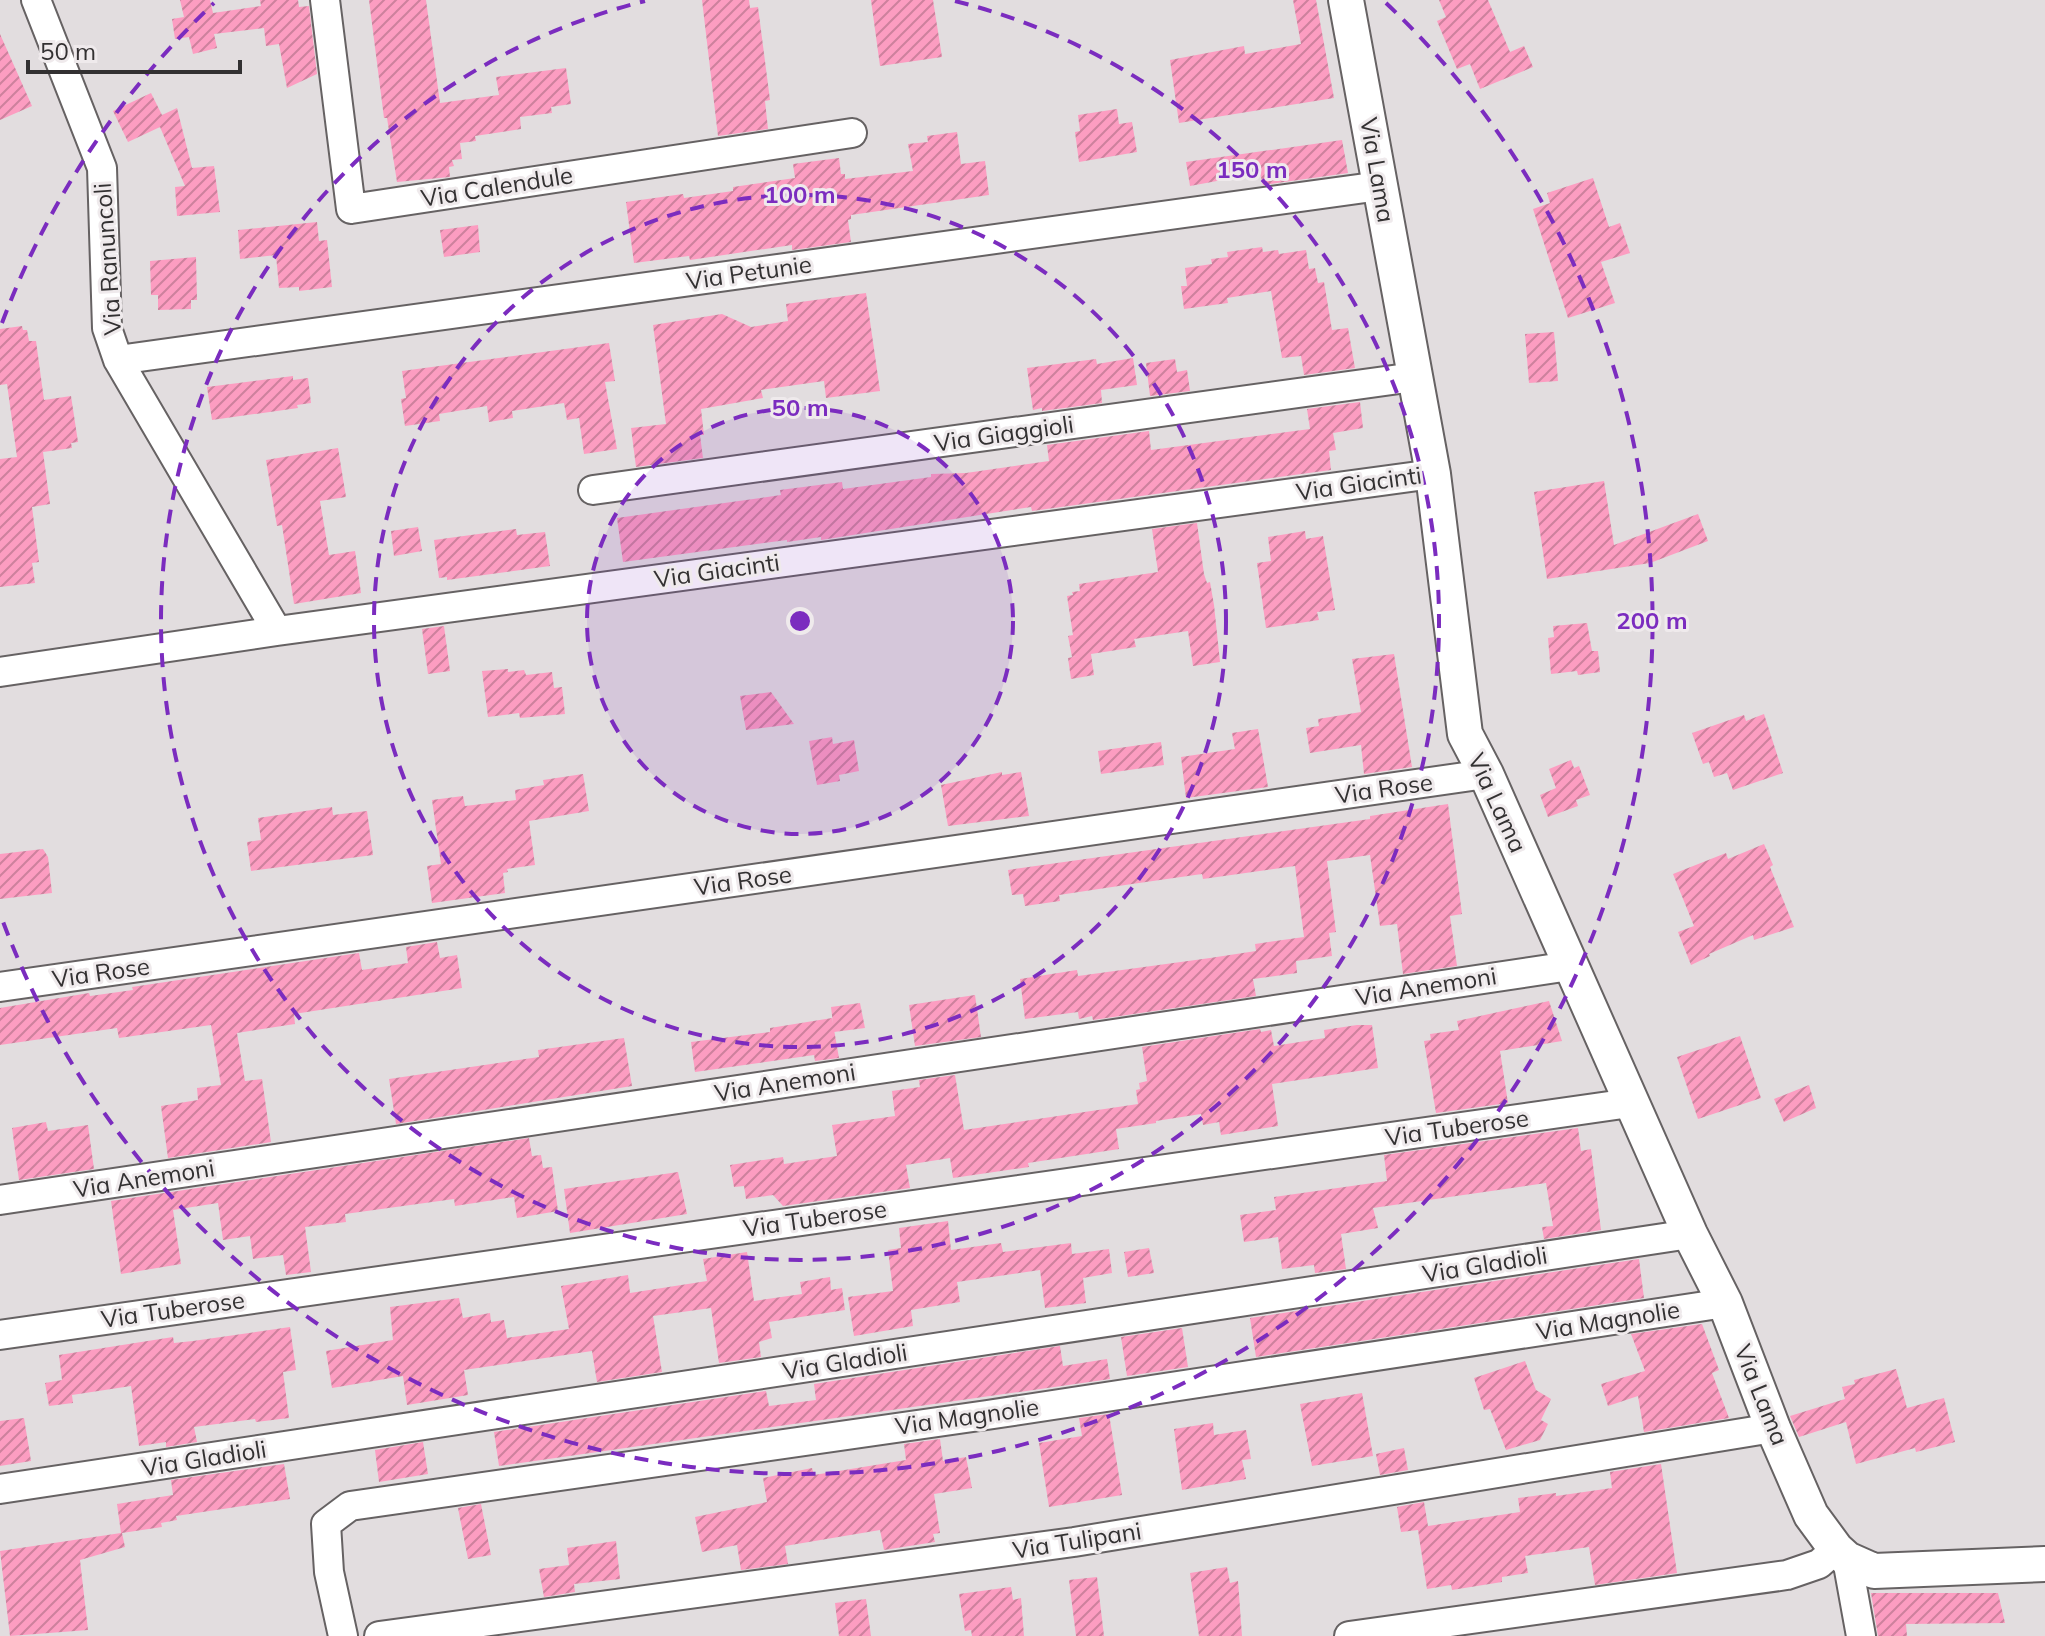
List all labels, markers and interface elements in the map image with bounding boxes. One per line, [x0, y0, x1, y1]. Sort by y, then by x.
scale bar [28, 24, 240, 74]
text: 50 m [40, 36, 96, 66]
street label: Via Lama [1354, 115, 1402, 225]
text: 150 m [1216, 154, 1288, 184]
street label: Via Calendule [419, 159, 575, 213]
text: 100 m [764, 179, 836, 209]
street label: Via Ranuncoli [87, 182, 127, 336]
street label: Via Petunie [684, 248, 814, 296]
text: 50 m [772, 392, 828, 422]
street label: Via Giaggioli [932, 408, 1076, 458]
street label: Via Giacinti [1294, 459, 1424, 507]
street label: Via Giacinti [652, 546, 782, 594]
text: 200 m [1616, 605, 1688, 635]
centre of rings [786, 607, 814, 635]
street label: Via Lama [1462, 748, 1534, 857]
street label: Via Rose [1333, 766, 1435, 810]
street label: Via Rose [692, 858, 794, 902]
street label: Via Rose [50, 950, 152, 994]
street label: Via Anemoni [1353, 960, 1499, 1012]
street label: Via Anemoni [712, 1056, 858, 1108]
street label: Via Tuberose [1383, 1102, 1530, 1152]
street label: Via Anemoni [71, 1152, 217, 1204]
street label: Via Tuberose [741, 1193, 888, 1243]
street label: Via Gladioli [1420, 1239, 1549, 1289]
street label: Via Tuberose [99, 1284, 246, 1334]
street label: Via Magnolie [1534, 1294, 1682, 1346]
street label: Via Gladioli [780, 1336, 909, 1386]
street label: Via Lama [1728, 1340, 1796, 1449]
street label: Via Magnolie [893, 1391, 1041, 1441]
street label: Via Gladioli [139, 1433, 268, 1483]
street label: Via Tulipani [1010, 1515, 1143, 1565]

